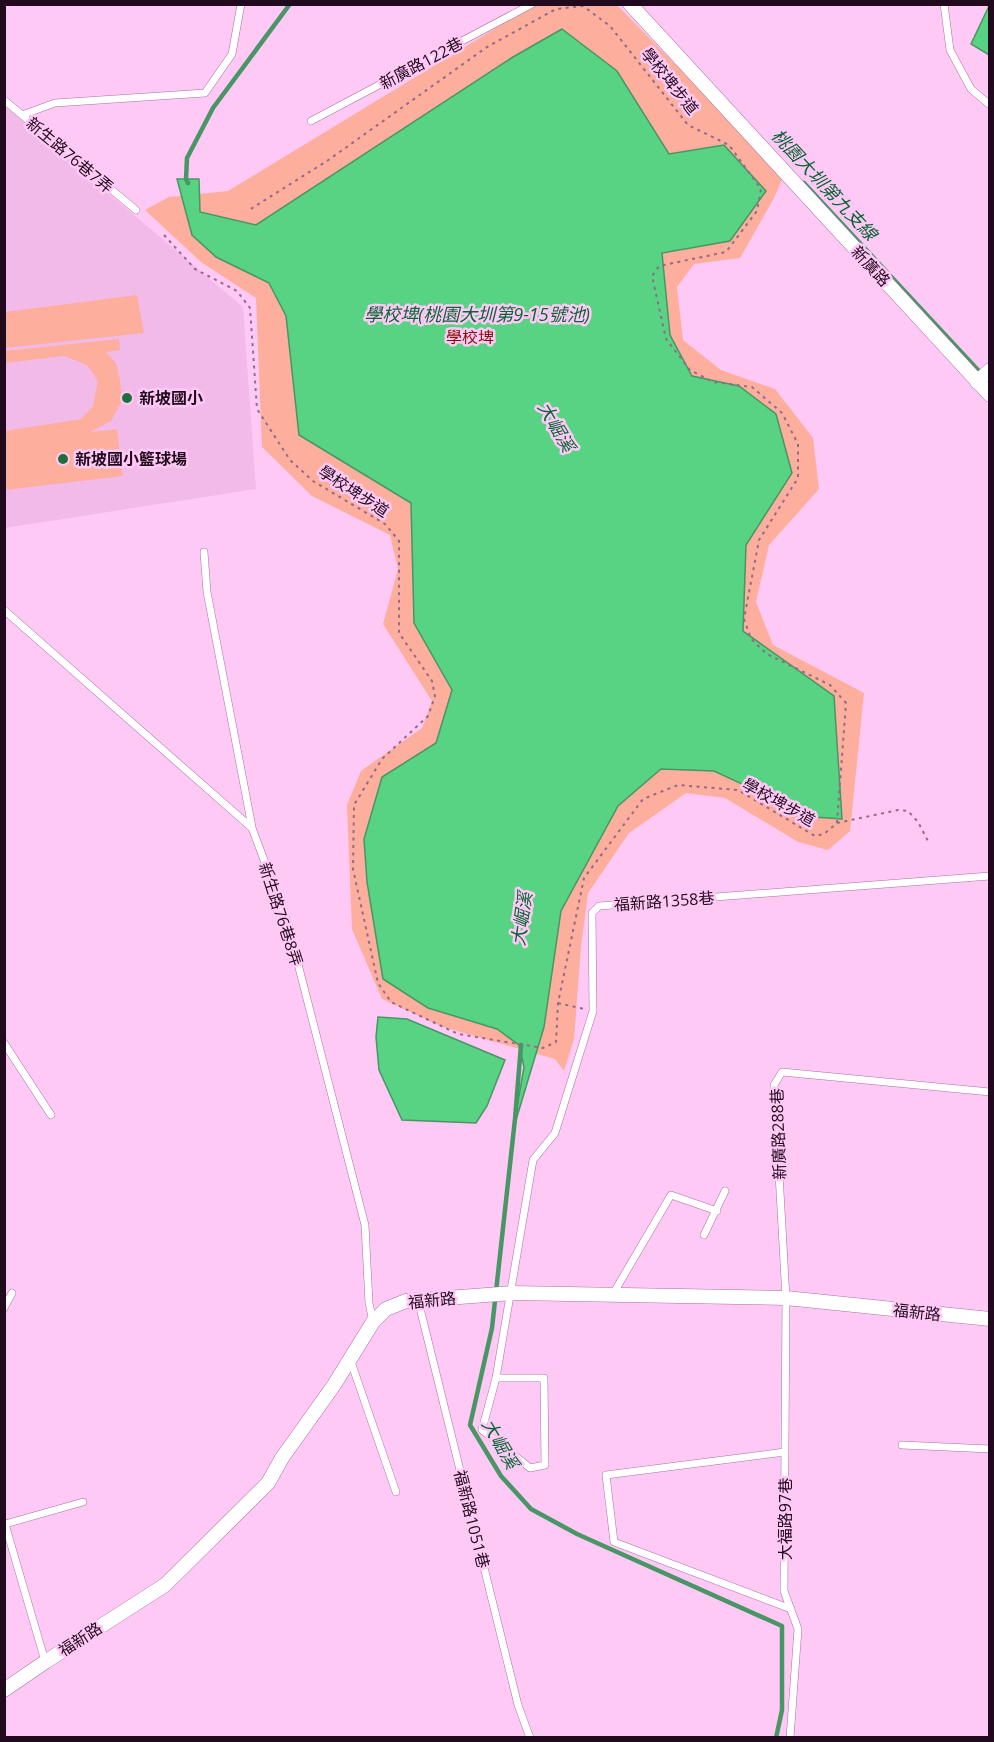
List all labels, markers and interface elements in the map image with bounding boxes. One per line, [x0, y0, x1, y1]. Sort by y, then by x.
street label: 新廣路122巷 [375, 32, 467, 94]
street label: 學校埤步道 [636, 43, 704, 119]
street label: 新生路76巷7弄 [22, 112, 118, 198]
water label: 桃園大圳第九支線 [767, 123, 884, 247]
street label: 新廣路 [847, 241, 895, 291]
water label: 學校埤(桃園大圳第9-15號池) [364, 302, 590, 326]
park label: 學校埤 [446, 326, 494, 348]
place label: 新坡國小 [139, 387, 203, 409]
marker: 新坡國小 [120, 391, 134, 405]
water label: 大崛溪 [533, 397, 582, 458]
place label: 新坡國小籃球場 [75, 448, 187, 470]
marker: 新坡國小籃球場 [56, 452, 70, 466]
street label: 學校埤步道 [314, 460, 394, 522]
street label: 學校埤步道 [739, 773, 819, 831]
street label: 新生路76巷8弄 [254, 860, 308, 968]
water label: 大崛溪 [505, 887, 537, 947]
street label: 福新路1358巷 [613, 887, 715, 915]
street label: 新廣路288巷 [765, 1088, 791, 1180]
street label: 福新路 [407, 1287, 457, 1313]
street label: 福新路 [892, 1299, 942, 1325]
water label: 大崛溪 [477, 1414, 526, 1475]
street label: 福新路1051巷 [449, 1468, 495, 1570]
street label: 大福路97巷 [774, 1478, 796, 1560]
street label: 福新路 [54, 1617, 106, 1661]

